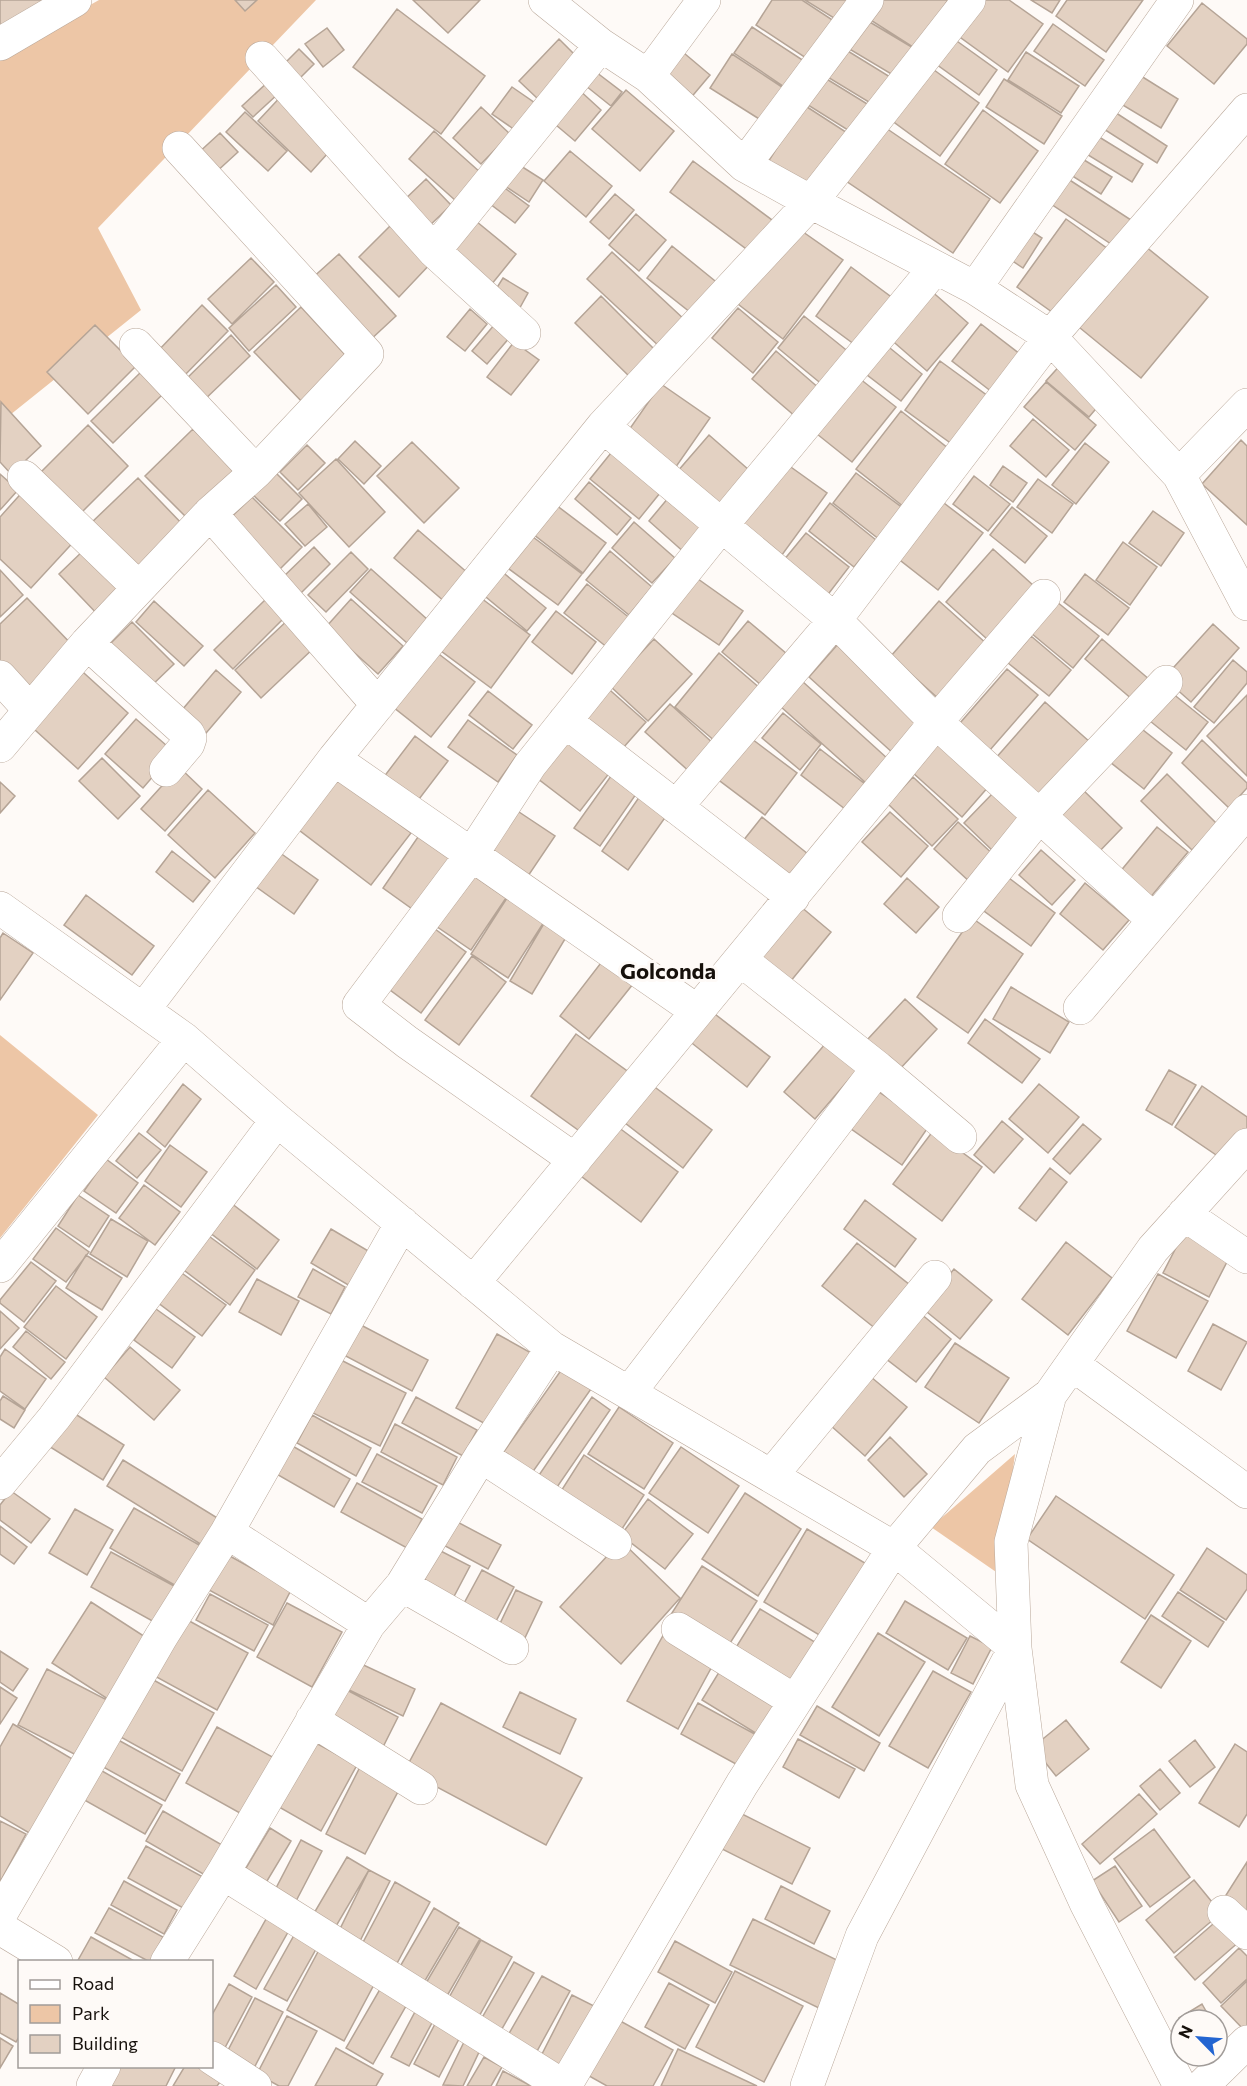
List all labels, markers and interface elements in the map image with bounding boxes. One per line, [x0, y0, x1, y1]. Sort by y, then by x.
district label: Golconda [620, 957, 716, 984]
legend [18, 1960, 213, 2068]
text: Road [72, 1972, 114, 1994]
text: Park [72, 2002, 110, 2024]
north arrow [1169, 2008, 1229, 2068]
text: N [1174, 2022, 1196, 2041]
text: Building [72, 2032, 138, 2054]

